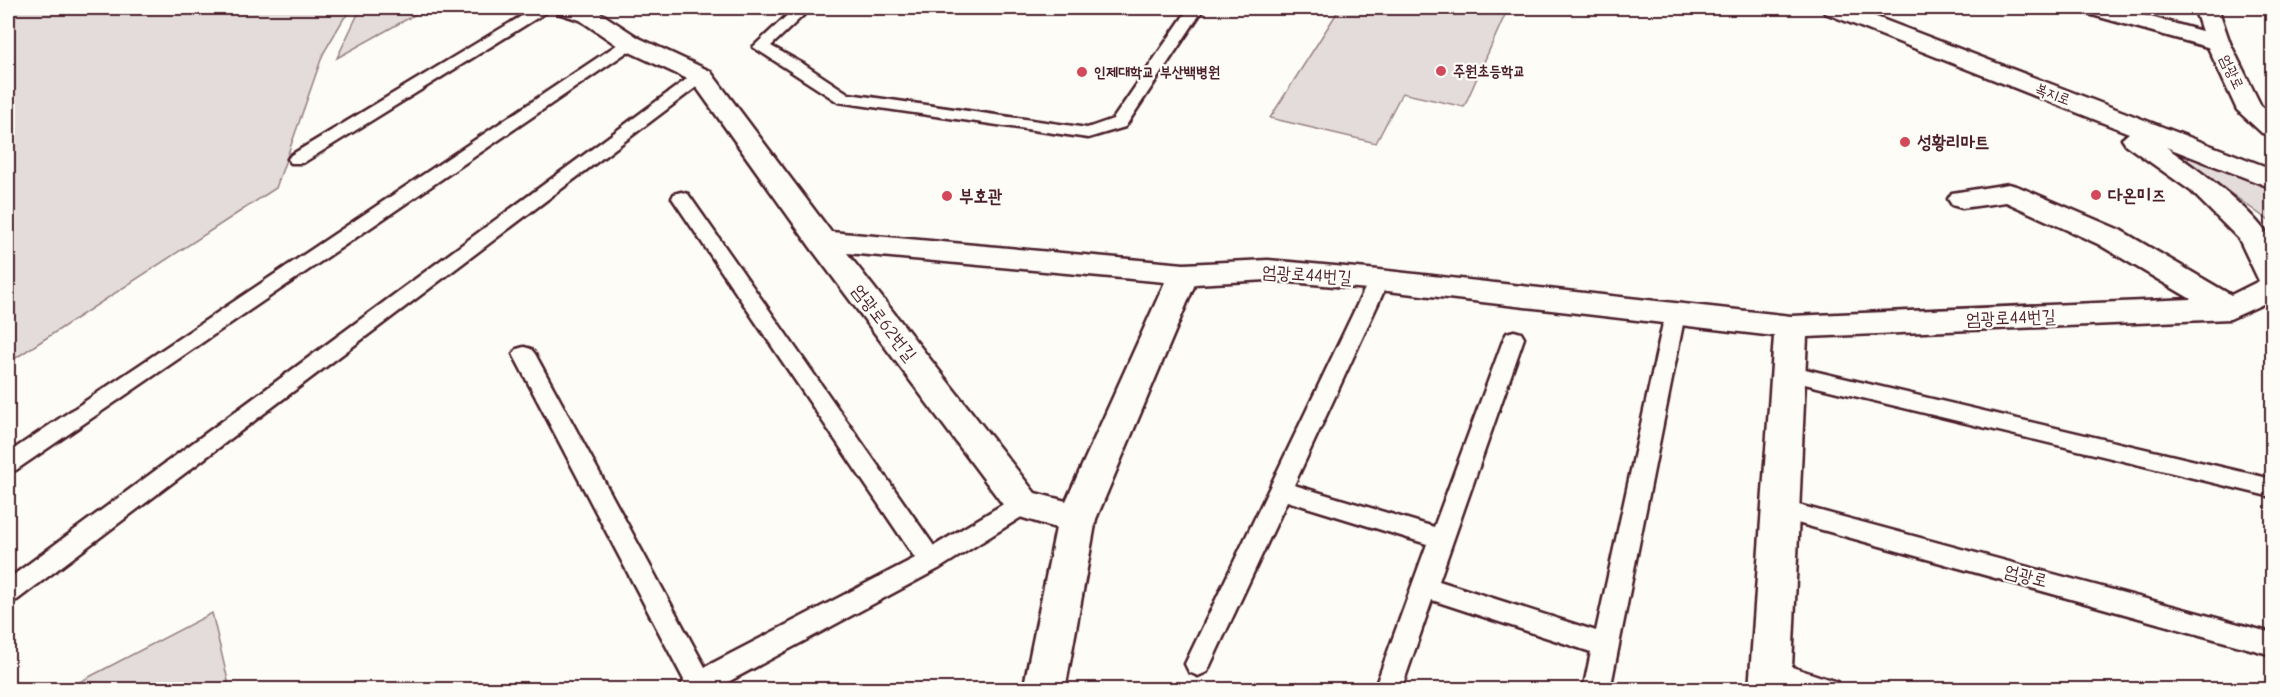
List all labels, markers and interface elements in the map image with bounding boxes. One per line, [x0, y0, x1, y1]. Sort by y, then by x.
street label: 엄광로 [2216, 52, 2248, 92]
place label: 주원초등학교 [1453, 62, 1525, 80]
place label: 인제대학교 부산백병원 [1094, 63, 1220, 81]
marker: 주원초등학교 [1434, 64, 1448, 78]
marker: 인제대학교 부산백병원 [1075, 65, 1089, 79]
street label: 복지로 [2033, 79, 2073, 109]
place label: 성황리마트 [1917, 132, 1989, 153]
marker: 성황리마트 [1898, 135, 1912, 149]
place label: 다온미즈 [2108, 185, 2166, 206]
place label: 부호관 [959, 186, 1003, 207]
marker: 다온미즈 [2089, 188, 2103, 202]
marker: 부호관 [940, 189, 954, 203]
street label: 엄광로44번길 [1261, 261, 1353, 289]
street label: 엄광로62번길 [848, 280, 921, 366]
street label: 엄광로44번길 [1966, 306, 2057, 330]
street label: 엄광로 [2002, 560, 2050, 592]

